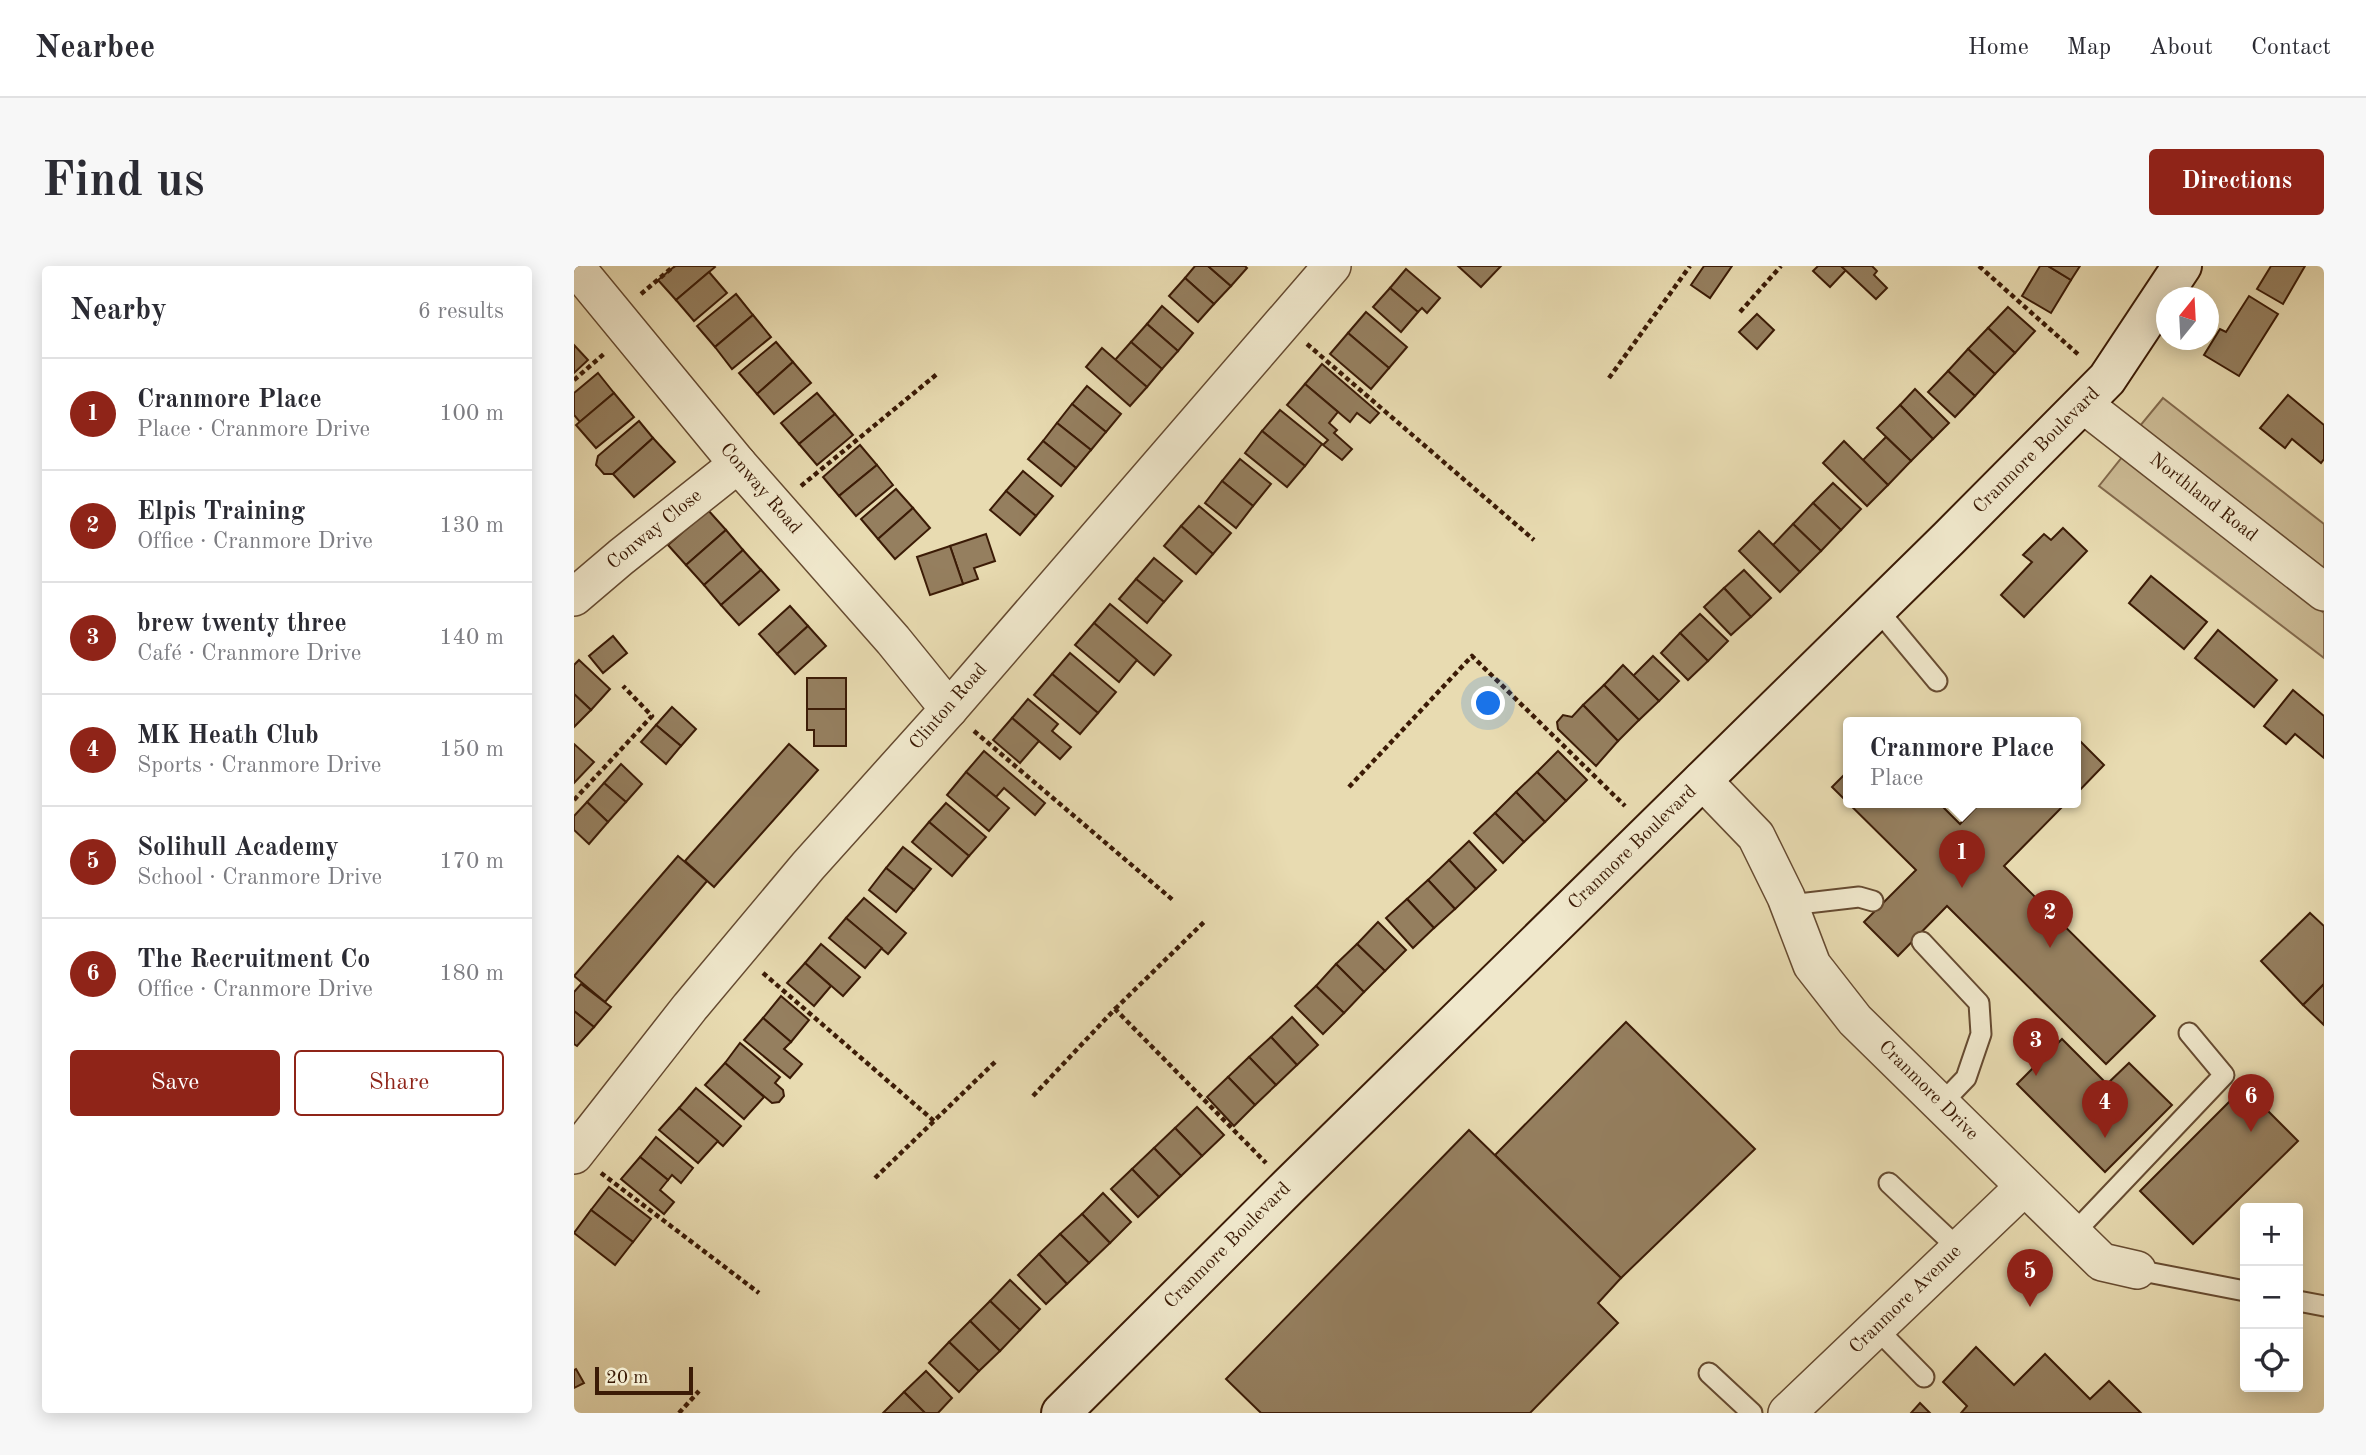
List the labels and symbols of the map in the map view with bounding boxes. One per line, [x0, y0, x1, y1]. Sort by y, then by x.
north arrow [2156, 287, 2219, 350]
street label: Cranmore Boulevard [1970, 384, 2104, 518]
street label: Conway Road [716, 440, 804, 538]
street label: Northland Road [2145, 450, 2261, 546]
street label: Conway Close [604, 486, 706, 574]
street label: Clinton Road [907, 660, 991, 754]
your location [1471, 686, 1505, 720]
street label: Cranmore Boulevard [1565, 782, 1701, 914]
pin: 1 [1939, 830, 1985, 888]
pin: 2 [2027, 890, 2073, 948]
pin: 3 [2013, 1018, 2059, 1076]
street label: Cranmore Drive [1875, 1038, 1981, 1144]
pin: 6 [2228, 1074, 2274, 1132]
pin: 4 [2082, 1080, 2128, 1138]
street label: Cranmore Boulevard [1161, 1179, 1295, 1313]
street label: Cranmore Avenue [1847, 1242, 1965, 1358]
pin: 5 [2007, 1249, 2053, 1307]
scale bar [595, 1364, 693, 1396]

